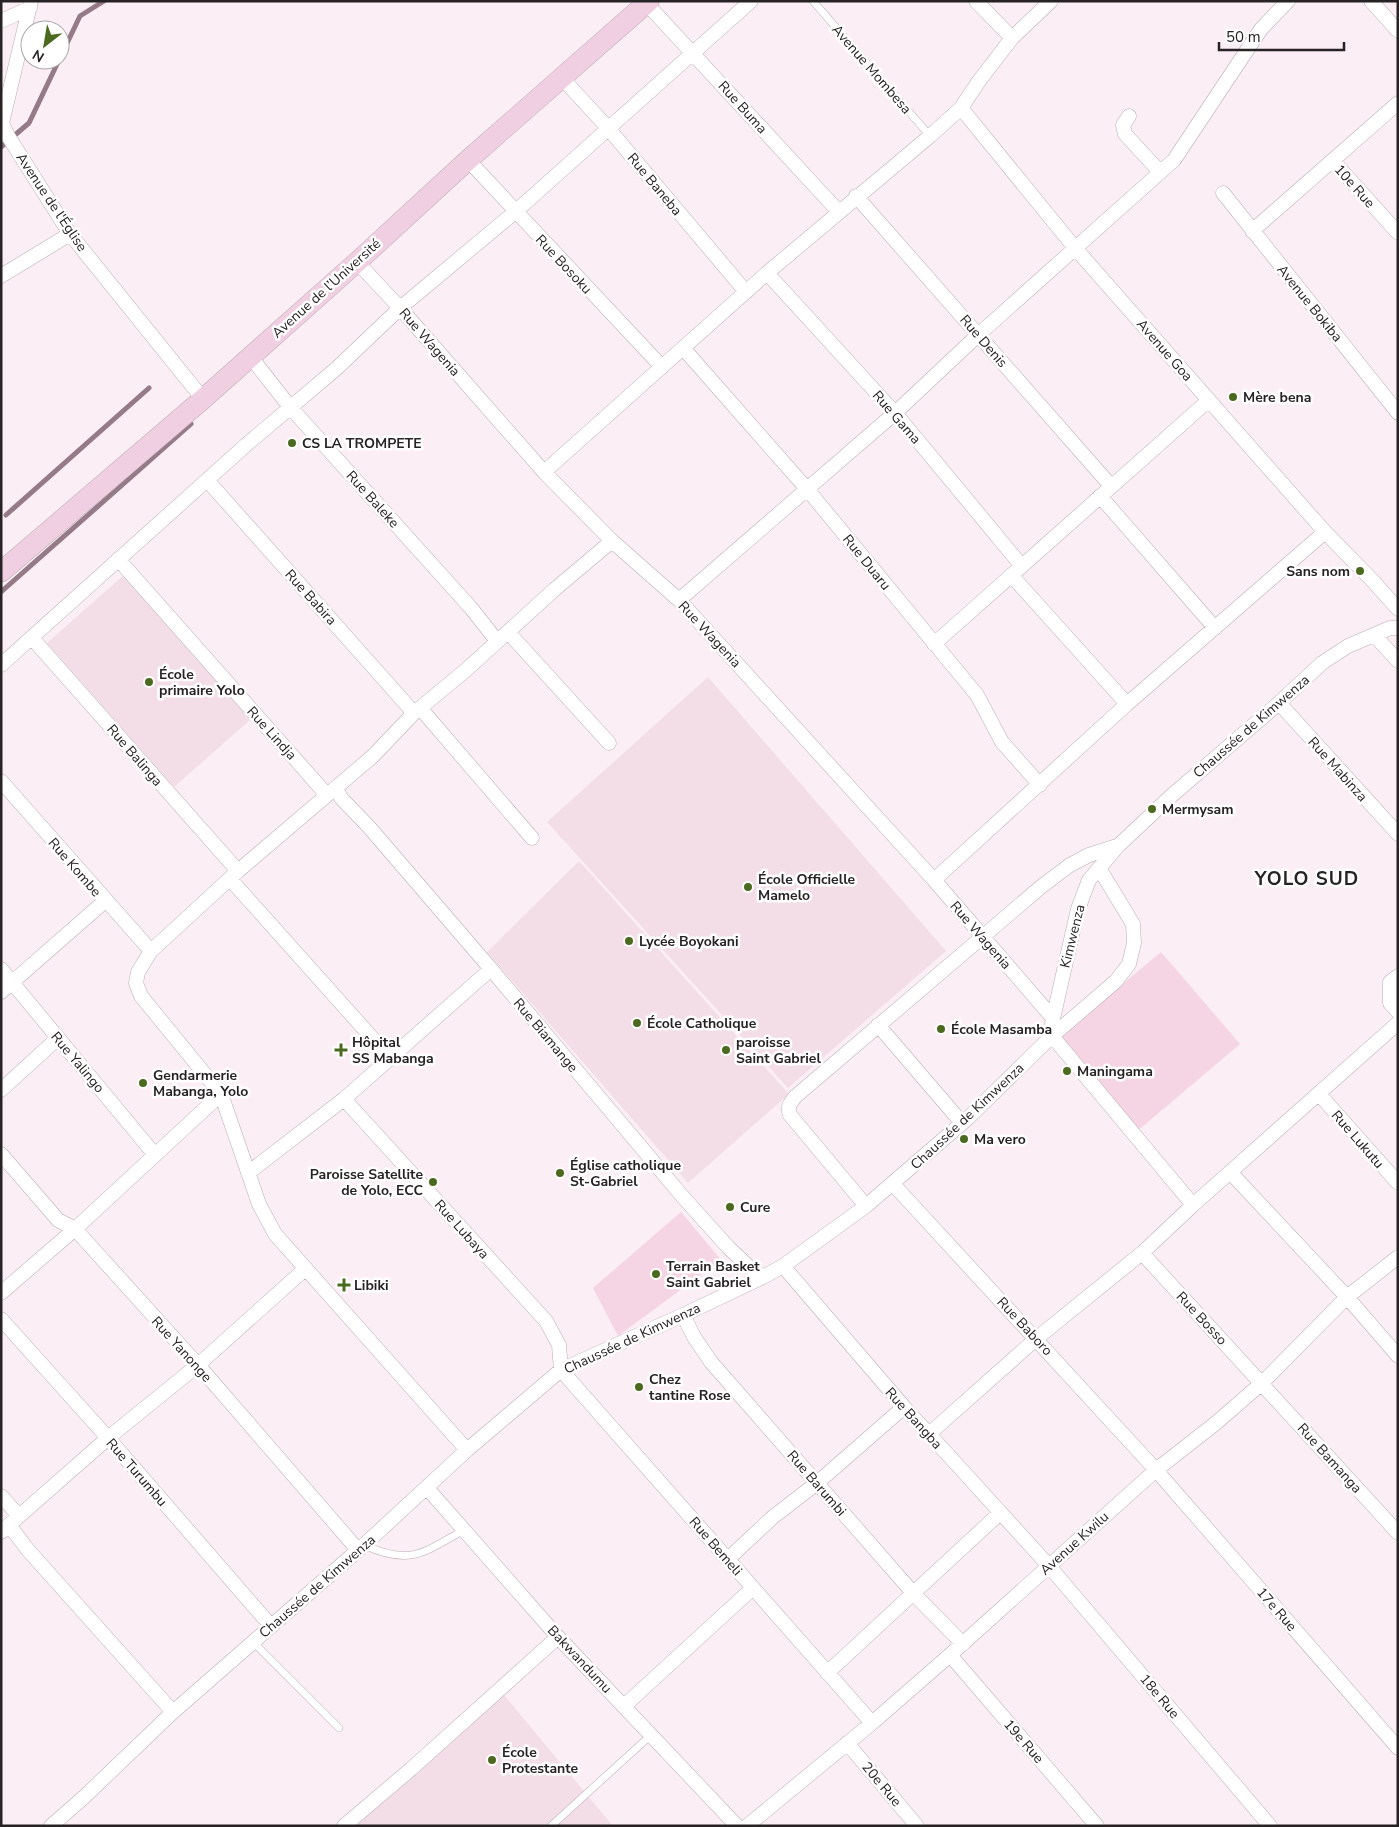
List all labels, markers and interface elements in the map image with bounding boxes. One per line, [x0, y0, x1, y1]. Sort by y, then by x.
north arrow [20, 20, 70, 70]
scale bar [1219, 20, 1344, 52]
street label: Avenue Mombesa [827, 21, 916, 118]
text: 50 m [1226, 27, 1261, 47]
text: N [29, 45, 48, 67]
street label: Rue Buma [714, 77, 771, 138]
street label: Avenue de l'Église [12, 149, 92, 255]
street label: Rue Baneba [623, 149, 686, 220]
street label: 10e Rue [1330, 160, 1379, 212]
street label: Rue Bosoku [531, 230, 596, 298]
street label: Avenue de l’Université [268, 234, 385, 342]
street label: Avenue Bokiba [1273, 261, 1347, 346]
street label: Rue Wagenia [395, 304, 465, 380]
street label: Rue Denis [955, 311, 1012, 372]
street label: Avenue Goa [1132, 315, 1197, 385]
street label: Rue Gama [868, 386, 925, 448]
place label: Mère bena [1243, 388, 1311, 407]
marker: Mère bena [1227, 391, 1239, 403]
place label: CS LA TROMPETE [302, 434, 422, 453]
marker: CS LA TROMPETE [286, 437, 298, 449]
street label: Rue Baleke [342, 467, 403, 532]
street label: Rue Duaru [838, 530, 895, 594]
place label: Sans nom [1286, 562, 1350, 581]
street label: Rue Babira [281, 565, 341, 629]
marker: Sans nom [1354, 565, 1366, 577]
street label: Rue Wagenia [674, 597, 745, 672]
place label: École primaire Yolo [159, 665, 245, 700]
street label: Chaussée de Kimwenza [1189, 670, 1314, 782]
marker: École primaire Yolo [143, 676, 155, 688]
street label: Rue Lindja [242, 702, 301, 764]
street label: Rue Balinga [102, 720, 167, 790]
street label: Rue Mabinza [1304, 733, 1372, 806]
place label: Mermysam [1162, 800, 1233, 819]
marker: Mermysam [1146, 803, 1158, 815]
street label: Rue Kombe [44, 834, 105, 901]
district label: YOLO SUD [1254, 866, 1359, 892]
place label: École Officielle Mamelo [758, 870, 856, 905]
marker: École Officielle Mamelo [742, 881, 754, 893]
street label: Rue Wagenia [946, 897, 1016, 973]
street label: Kimwenza [1055, 902, 1090, 970]
place label: Lycée Boyokani [639, 932, 739, 951]
marker: Lycée Boyokani [623, 935, 635, 947]
street label: Rue Biamange [509, 994, 582, 1076]
place label: École Catholique [647, 1014, 757, 1033]
marker: École Catholique [631, 1017, 643, 1029]
place label: École Masamba [951, 1020, 1052, 1039]
marker: École Masamba [935, 1023, 947, 1035]
street label: Rue Yalingo [46, 1028, 109, 1097]
place label: Hôpital SS Mabanga [352, 1033, 434, 1068]
place label: paroisse Saint Gabriel [736, 1033, 821, 1068]
marker: Hôpital SS Mabanga [334, 1043, 348, 1057]
marker: paroisse Saint Gabriel [720, 1044, 732, 1056]
street label: Chaussée de Kimwenza [907, 1059, 1028, 1174]
place label: Maningama [1077, 1062, 1153, 1081]
marker: Maningama [1061, 1065, 1073, 1077]
place label: Gendarmerie Mabanga, Yolo [153, 1066, 248, 1101]
marker: Gendarmerie Mabanga, Yolo [137, 1077, 149, 1089]
street label: Rue Lukutu [1327, 1106, 1388, 1172]
place label: Ma vero [974, 1130, 1026, 1149]
marker: Ma vero [958, 1133, 970, 1145]
place label: Église catholique St-Gabriel [570, 1156, 681, 1191]
place label: Paroisse Satellite de Yolo, ECC [310, 1165, 423, 1200]
marker: Église catholique St-Gabriel [554, 1167, 566, 1179]
marker: Paroisse Satellite de Yolo, ECC [427, 1176, 439, 1188]
street label: Rue Lubaya [430, 1196, 493, 1263]
place label: Cure [740, 1198, 771, 1217]
marker: Cure [724, 1201, 736, 1213]
place label: Terrain Basket Saint Gabriel [666, 1257, 760, 1292]
marker: Terrain Basket Saint Gabriel [650, 1268, 662, 1280]
place label: Libiki [354, 1276, 388, 1295]
marker: Libiki [338, 1279, 350, 1291]
street label: Rue Bosso [1172, 1287, 1231, 1349]
street label: Rue Baboro [993, 1293, 1057, 1360]
street label: Chaussée de Kimwenza [561, 1298, 704, 1378]
street label: Rue Yanonge [147, 1312, 216, 1386]
place label: Chez tantine Rose [649, 1370, 731, 1405]
marker: Chez tantine Rose [633, 1381, 645, 1393]
street label: Rue Bangba [881, 1383, 946, 1453]
street label: Rue Bamanga [1293, 1419, 1366, 1497]
street label: Rue Turumbu [102, 1434, 171, 1510]
street label: Rue Barumbi [783, 1446, 851, 1520]
street label: Avenue Kwilu [1036, 1507, 1113, 1579]
street label: Rue Bemeli [685, 1513, 746, 1580]
street label: Chaussée de Kimwenza [255, 1530, 380, 1642]
street label: 17e Rue [1252, 1583, 1301, 1635]
street label: Bakwandumu [543, 1621, 616, 1697]
street label: 18e Rue [1135, 1670, 1184, 1723]
street label: 19e Rue [999, 1715, 1048, 1767]
place label: École Protestante [502, 1743, 579, 1778]
marker: École Protestante [486, 1754, 498, 1766]
street label: 20e Rue [857, 1758, 906, 1811]

